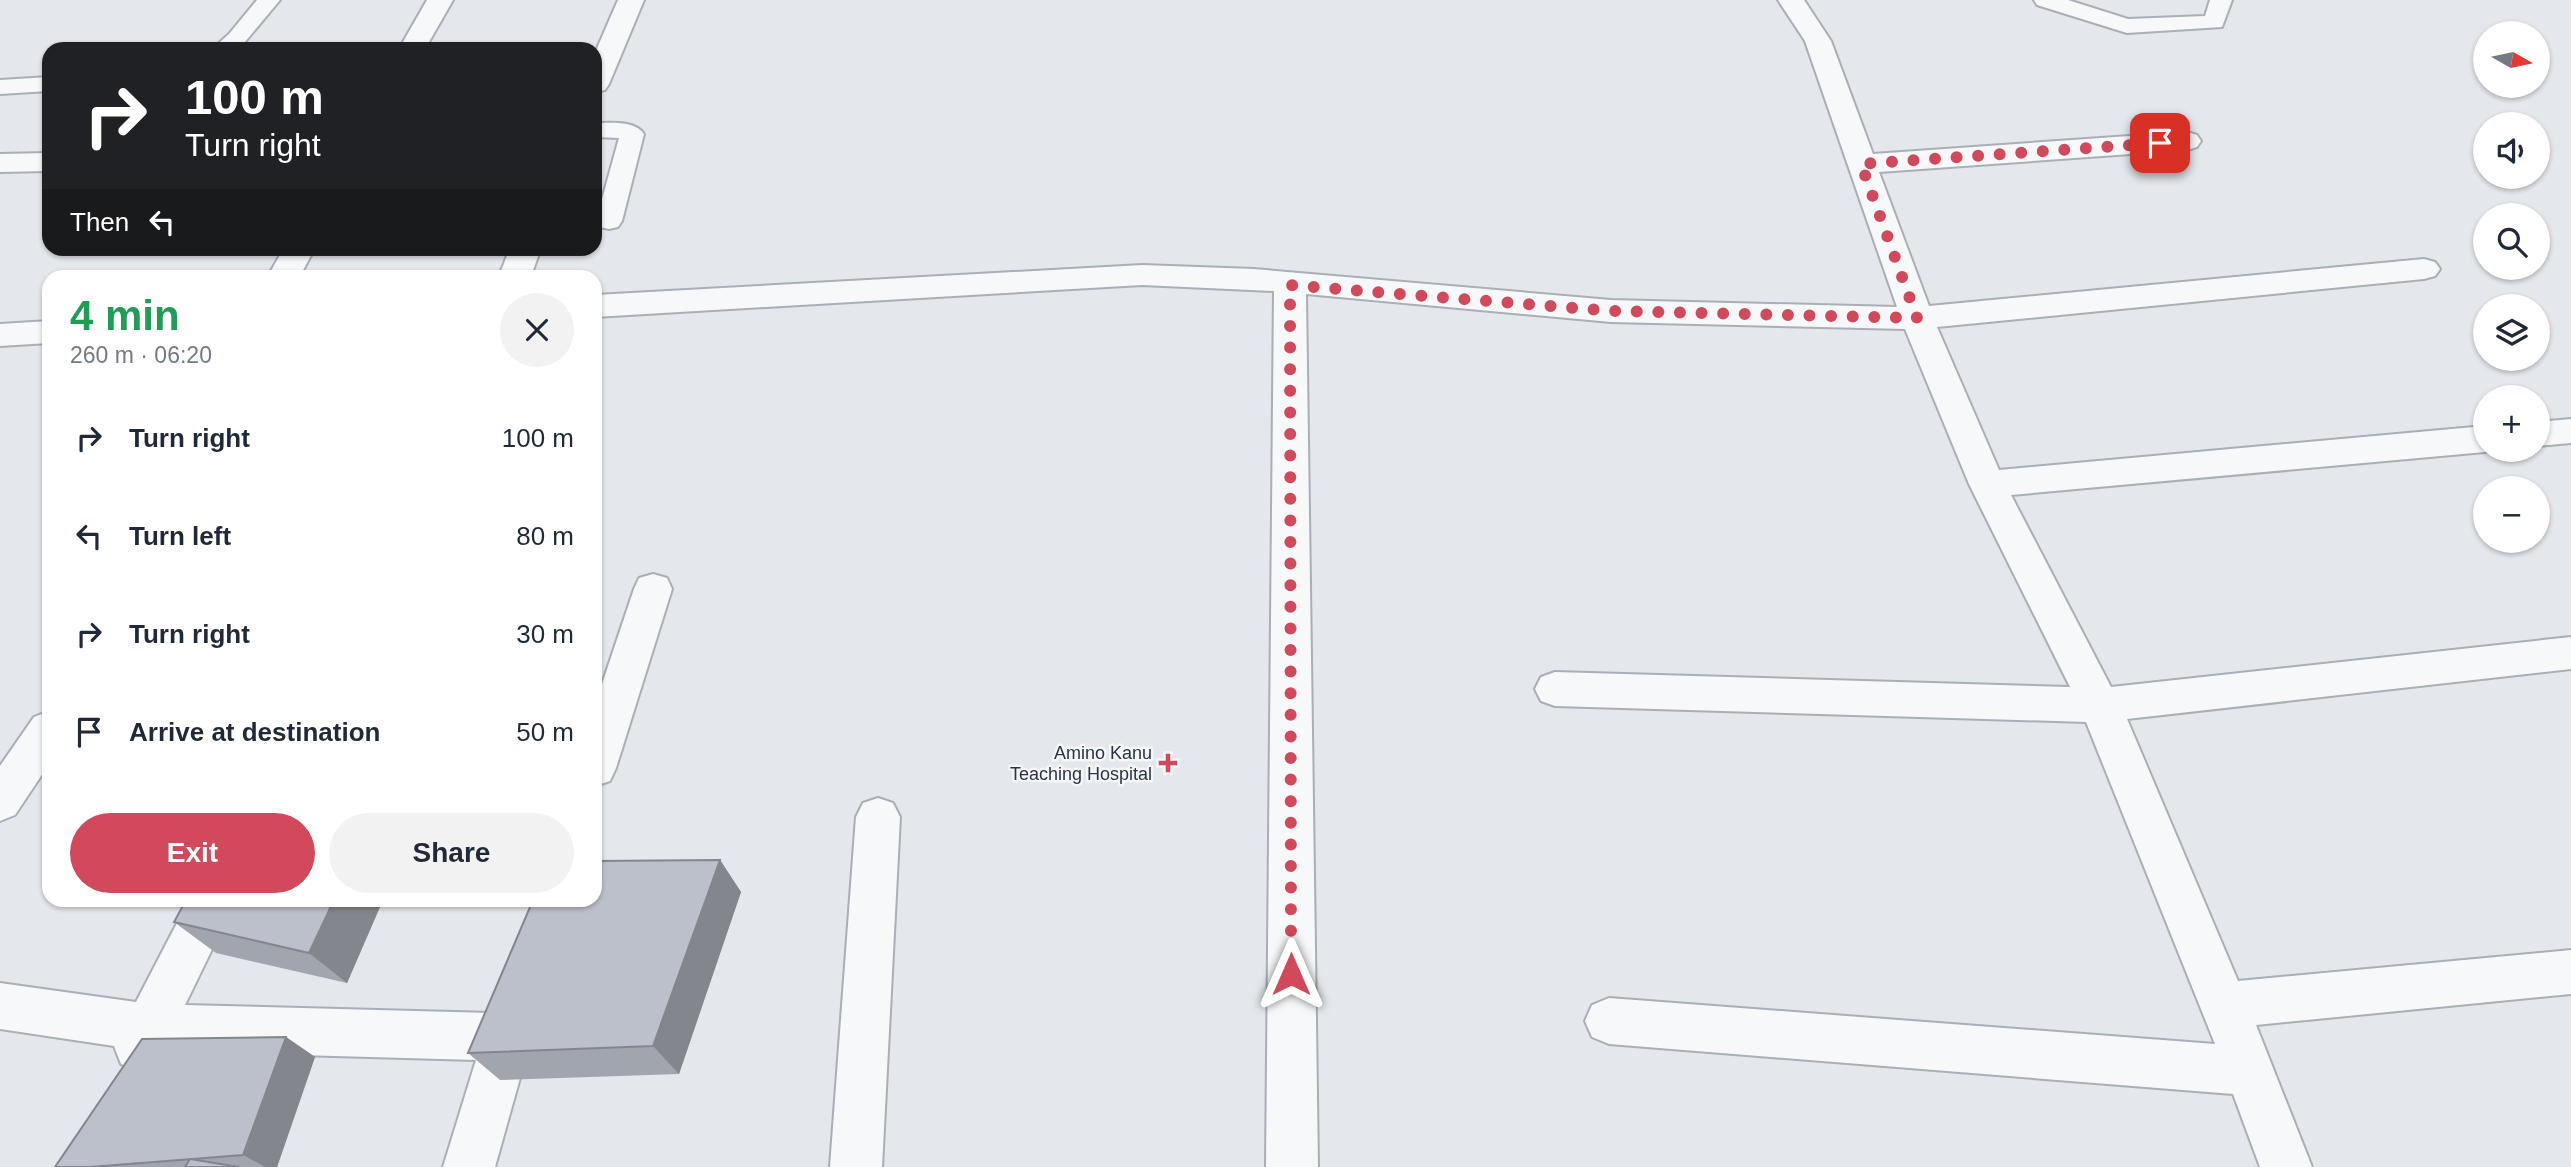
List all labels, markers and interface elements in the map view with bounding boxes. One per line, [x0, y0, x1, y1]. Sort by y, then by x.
north arrow [2473, 21, 2550, 98]
map controls [2473, 21, 2550, 553]
icon: right [70, 70, 161, 161]
text: 100 m [185, 70, 324, 124]
button: sound [2473, 112, 2550, 189]
pin [2130, 113, 2190, 173]
icon: arrive [2141, 124, 2179, 162]
text: Turn right [185, 127, 321, 163]
icon: left [143, 203, 181, 241]
button: search [2473, 203, 2550, 280]
text: Then [70, 207, 129, 237]
text: 4 min [70, 292, 180, 339]
button: close [500, 293, 574, 367]
button: layers [2473, 294, 2550, 371]
text: 260 m · 06:20 [70, 342, 212, 368]
button: + [2473, 385, 2550, 462]
icon: right [70, 419, 108, 457]
text: Turn right [129, 423, 250, 453]
text: 100 m [502, 423, 574, 453]
button: − [2473, 476, 2550, 553]
icon: left [70, 517, 108, 555]
text: Turn left [129, 521, 231, 551]
text: 80 m [516, 521, 574, 551]
icon: right [70, 615, 108, 653]
text: Turn right [129, 619, 250, 649]
text: 30 m [516, 619, 574, 649]
icon: arrive [70, 713, 108, 751]
text: Arrive at destination [129, 717, 380, 747]
text: 50 m [516, 717, 574, 747]
place label: Amino Kanu Teaching Hospital [1010, 743, 1152, 784]
marker: Amino Kanu Teaching Hospital [1158, 753, 1178, 773]
button: Exit [70, 813, 315, 893]
button: Share [329, 813, 574, 893]
position arrow [1254, 937, 1328, 1011]

